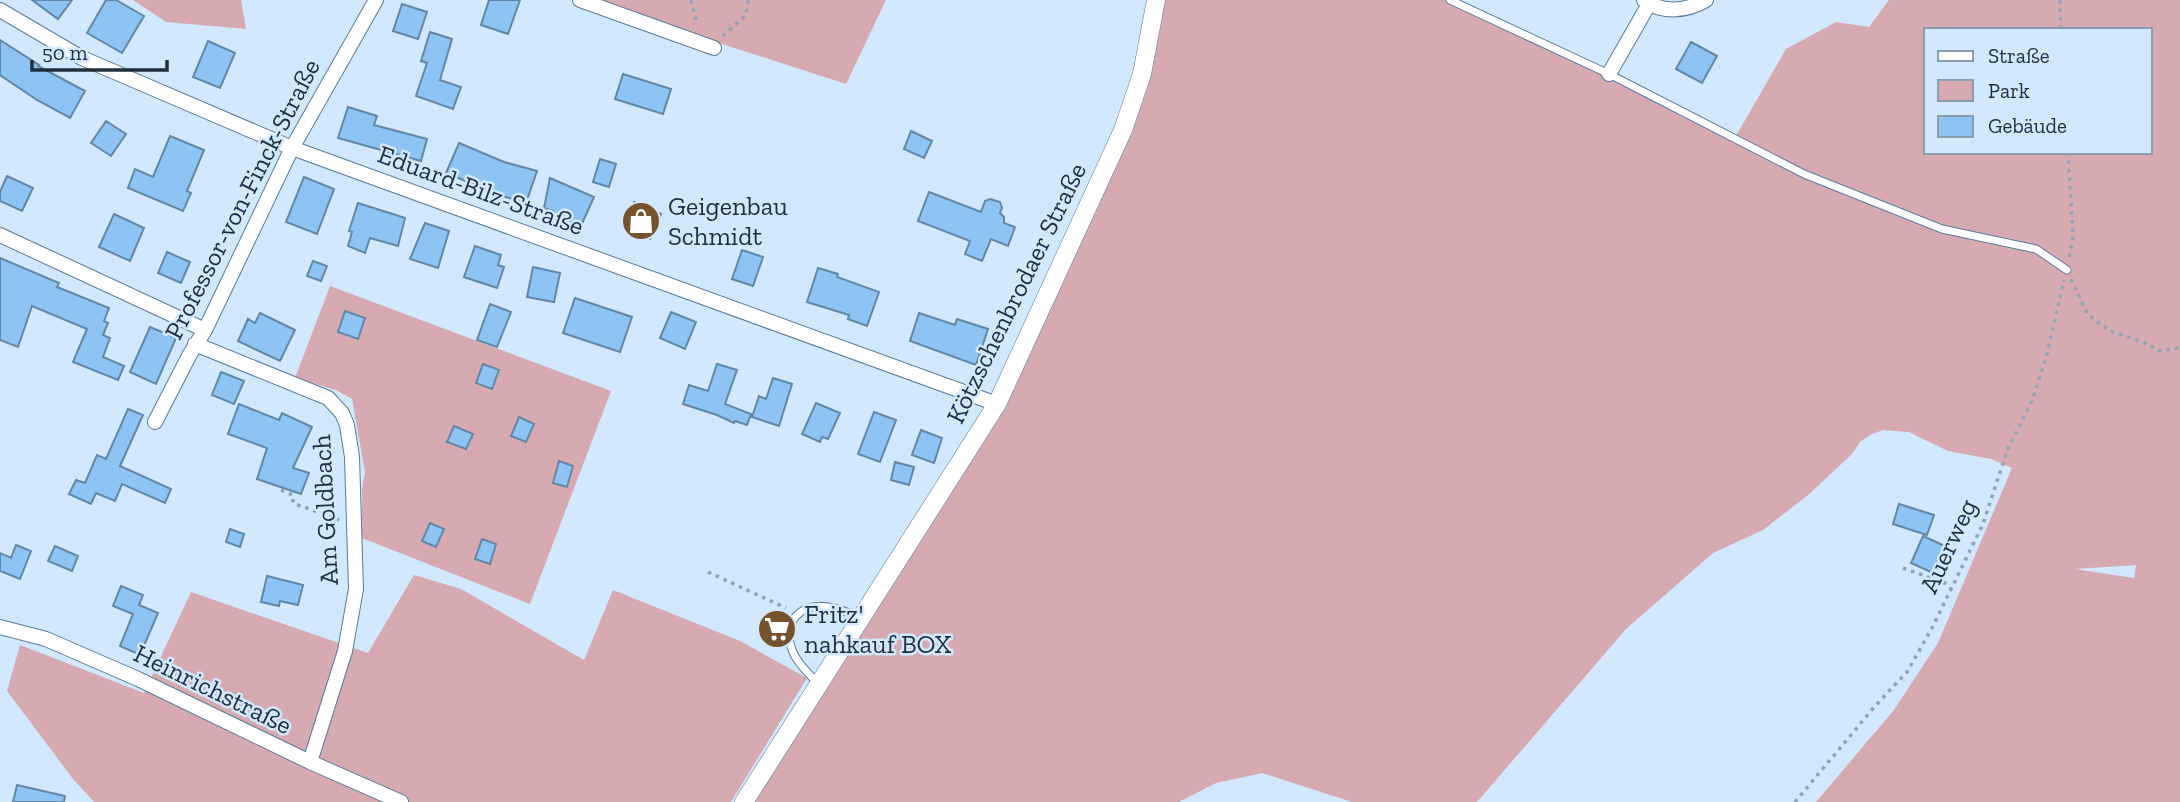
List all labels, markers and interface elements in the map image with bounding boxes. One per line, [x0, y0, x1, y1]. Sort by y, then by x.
scale bar [32, 28, 166, 72]
legend [1924, 28, 2152, 154]
text: 50 m [42, 40, 88, 65]
text: Straße [1988, 43, 2050, 68]
street label: Professor-von-Finck-Straße [157, 53, 327, 345]
text: Park [1988, 78, 2030, 103]
text: Gebäude [1988, 113, 2067, 138]
street label: Eduard-Bilz-Straße [374, 138, 588, 242]
street label: Kötzschenbrodaer Straße [939, 157, 1093, 429]
place label: Geigenbau Schmidt [668, 190, 788, 252]
shop icon: Geigenbau Schmidt [620, 200, 662, 242]
street label: Am Goldbach [305, 433, 345, 586]
street label: Auerweg [1912, 494, 1984, 598]
place label: Fritz' nahkauf BOX [804, 598, 952, 660]
supermarket icon: Fritz' nahkauf BOX [756, 608, 798, 650]
street label: Heinrichstraße [129, 637, 297, 741]

